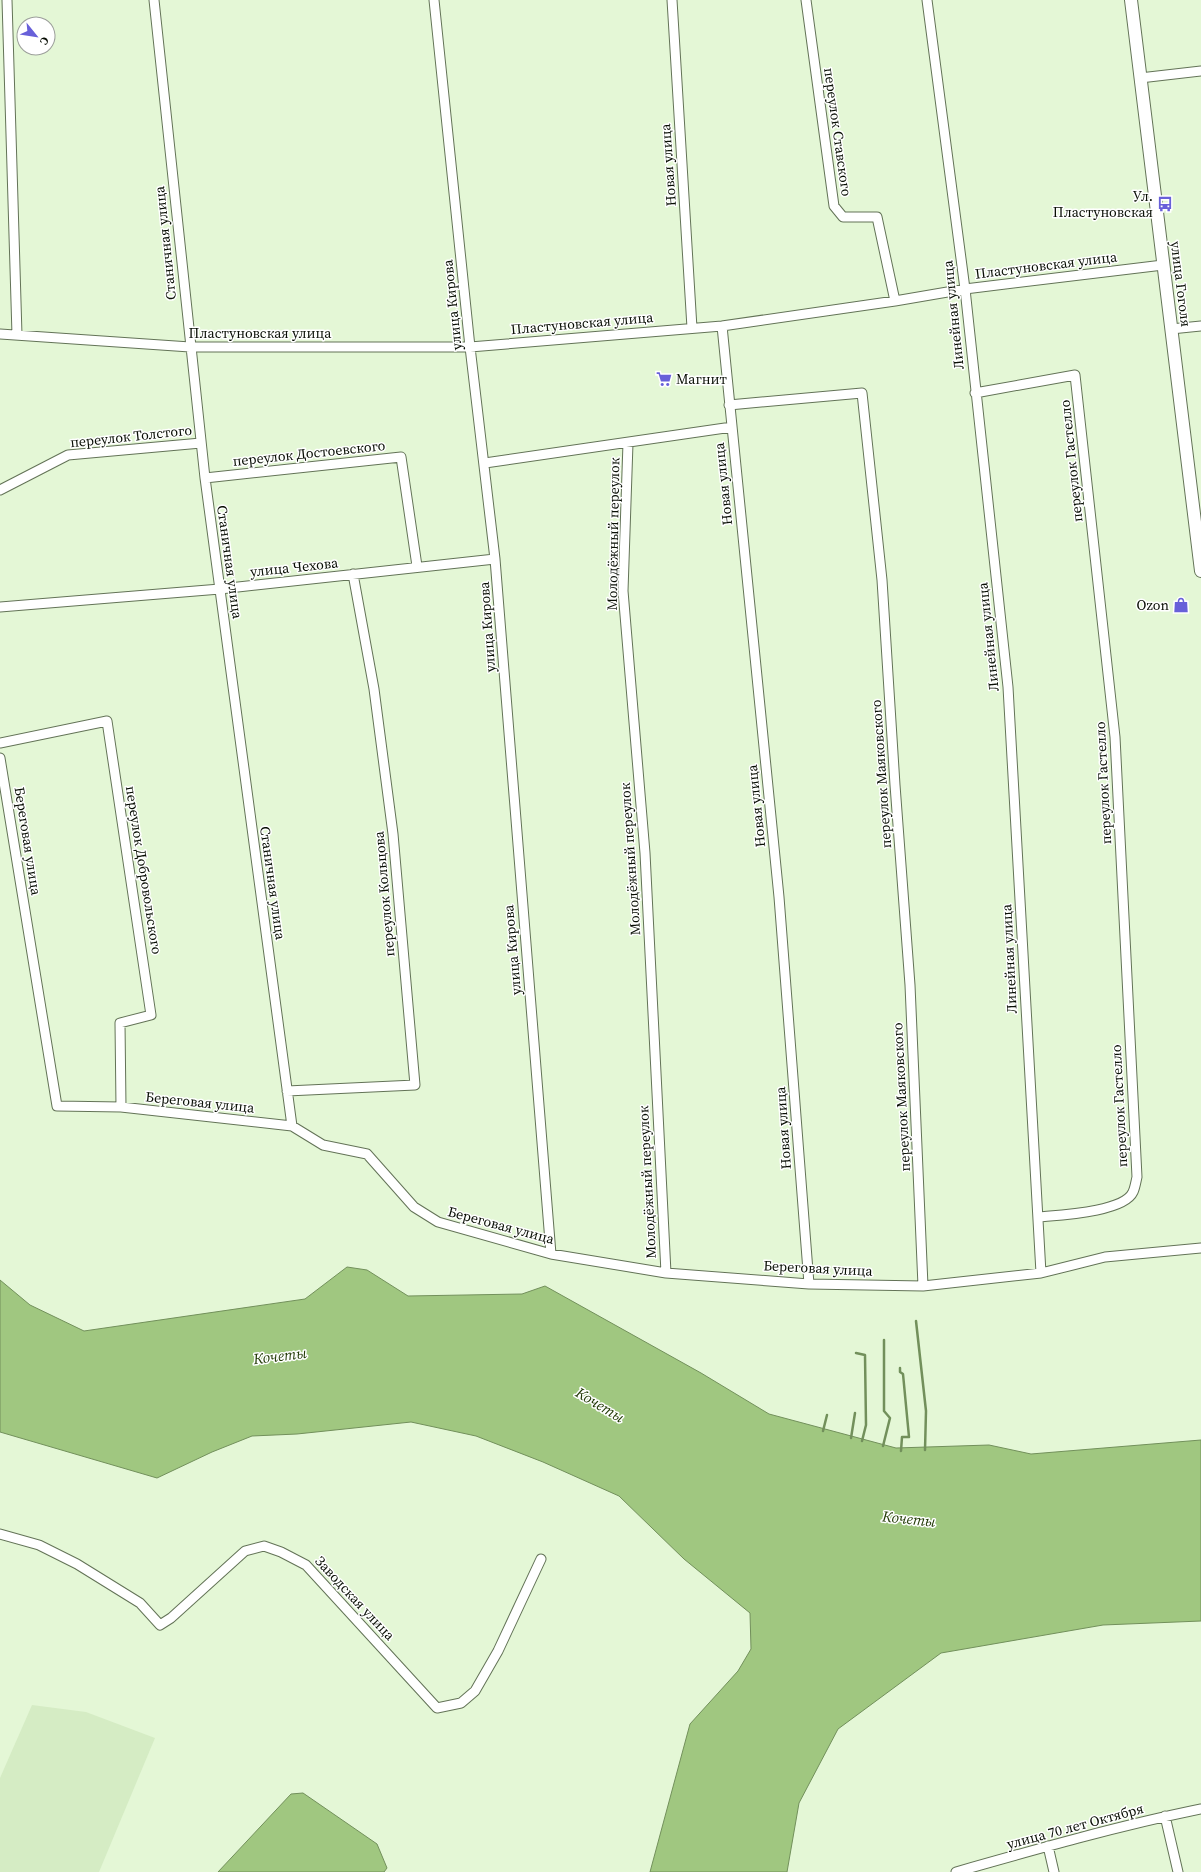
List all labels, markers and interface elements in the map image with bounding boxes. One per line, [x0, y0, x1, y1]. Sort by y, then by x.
north arrow [16, 16, 56, 56]
text: С [36, 34, 52, 48]
street label: переулок Ставского [819, 66, 857, 198]
street label: Новая улица [655, 122, 681, 207]
street label: Станичная улица [149, 184, 181, 301]
place label: Ул. Пластуновская [1053, 186, 1153, 222]
bus stop icon: Ул. Пластуновская [1156, 195, 1174, 213]
street label: улица Гоголя [1166, 240, 1196, 328]
street label: Пластуновская улица [974, 246, 1119, 284]
street label: улица Кирова [437, 258, 467, 351]
street label: Линейная улица [937, 259, 969, 371]
street label: Пластуновская улица [510, 307, 655, 339]
street label: Пластуновская улица [189, 323, 332, 343]
place label: Магнит [676, 369, 727, 389]
supermarket icon: Магнит [655, 370, 673, 388]
street label: переулок Гастелло [1055, 399, 1087, 523]
street label: переулок Толстого [69, 420, 193, 452]
street label: переулок Достоевского [232, 435, 387, 471]
street label: Новая улица [709, 441, 737, 526]
street label: Молодёжный переулок [602, 457, 624, 611]
street label: Станичная улица [212, 504, 248, 621]
street label: улица Чехова [249, 552, 340, 582]
street label: улица Кирова [474, 580, 500, 673]
street label: Линейная улица [972, 581, 1004, 693]
place label: Ozon [1137, 595, 1170, 615]
shop icon: Ozon [1172, 596, 1190, 614]
street label: переулок Маяковского [866, 699, 896, 849]
street label: переулок Гастелло [1090, 721, 1116, 845]
street label: Новая улица [742, 763, 770, 848]
street label: Молодёжный переулок [615, 782, 645, 936]
street label: переулок Добровольского [121, 784, 167, 956]
street label: Береговая улица [10, 785, 47, 897]
street label: Станичная улица [255, 825, 291, 942]
street label: переулок Кольцова [368, 830, 399, 958]
street label: улица Кирова [498, 903, 526, 996]
street label: Линейная улица [996, 903, 1022, 1014]
street label: переулок Маяковского [887, 1022, 915, 1172]
street label: переулок Гастелло [1106, 1044, 1132, 1168]
street label: Новая улица [770, 1085, 796, 1170]
street label: Береговая улица [145, 1086, 256, 1118]
street label: Молодёжный переулок [633, 1105, 661, 1259]
street label: Береговая улица [446, 1201, 557, 1249]
street label: Береговая улица [763, 1255, 874, 1281]
water label: Кочеты [251, 1342, 308, 1369]
water label: Кочеты [571, 1381, 629, 1428]
water label: Кочеты [880, 1505, 937, 1532]
street label: Заводская улица [311, 1551, 400, 1645]
street label: улица 70 лет Октября [1004, 1798, 1146, 1854]

